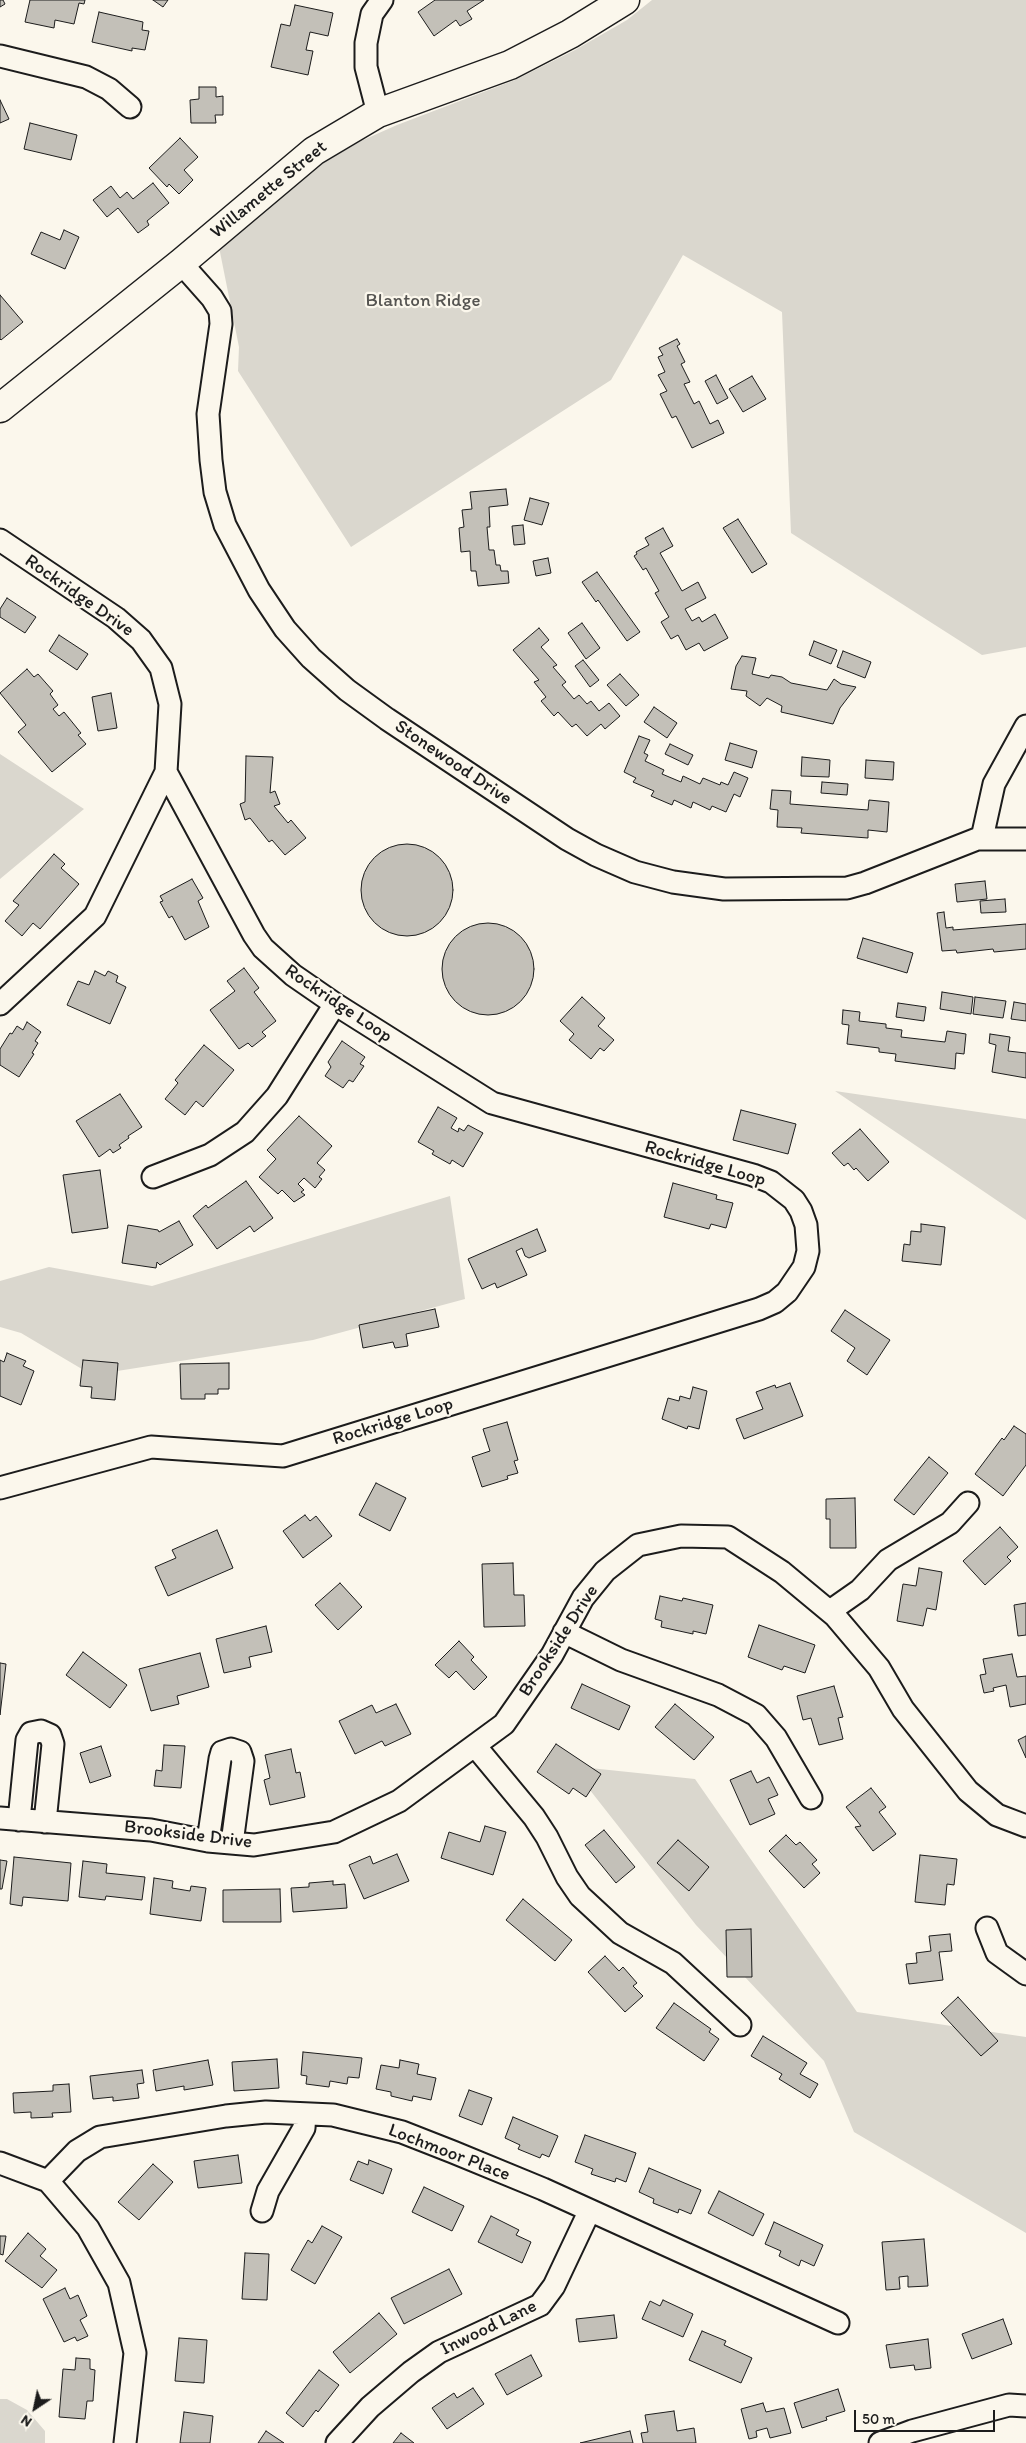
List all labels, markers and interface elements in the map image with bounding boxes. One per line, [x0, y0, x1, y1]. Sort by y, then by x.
street label: Willamette Street [206, 136, 332, 244]
park label: Blanton Ridge [366, 290, 480, 312]
street label: Rockridge Drive [20, 550, 138, 642]
street label: Stonewood Drive [390, 715, 516, 811]
street label: Rockridge Loop [280, 960, 396, 1048]
street label: Rockridge Loop [642, 1136, 768, 1192]
street label: Rockridge Loop [330, 1393, 456, 1451]
street label: Brookside Drive [514, 1581, 604, 1701]
street label: Brookside Drive [123, 1816, 253, 1854]
street label: Lochmoor Place [385, 2119, 513, 2187]
street label: Inwood Lane [437, 2295, 541, 2361]
north arrow [10, 2383, 60, 2433]
scale bar [856, 2400, 997, 2432]
text: 50 m [862, 2410, 895, 2428]
text: N [18, 2411, 35, 2431]

